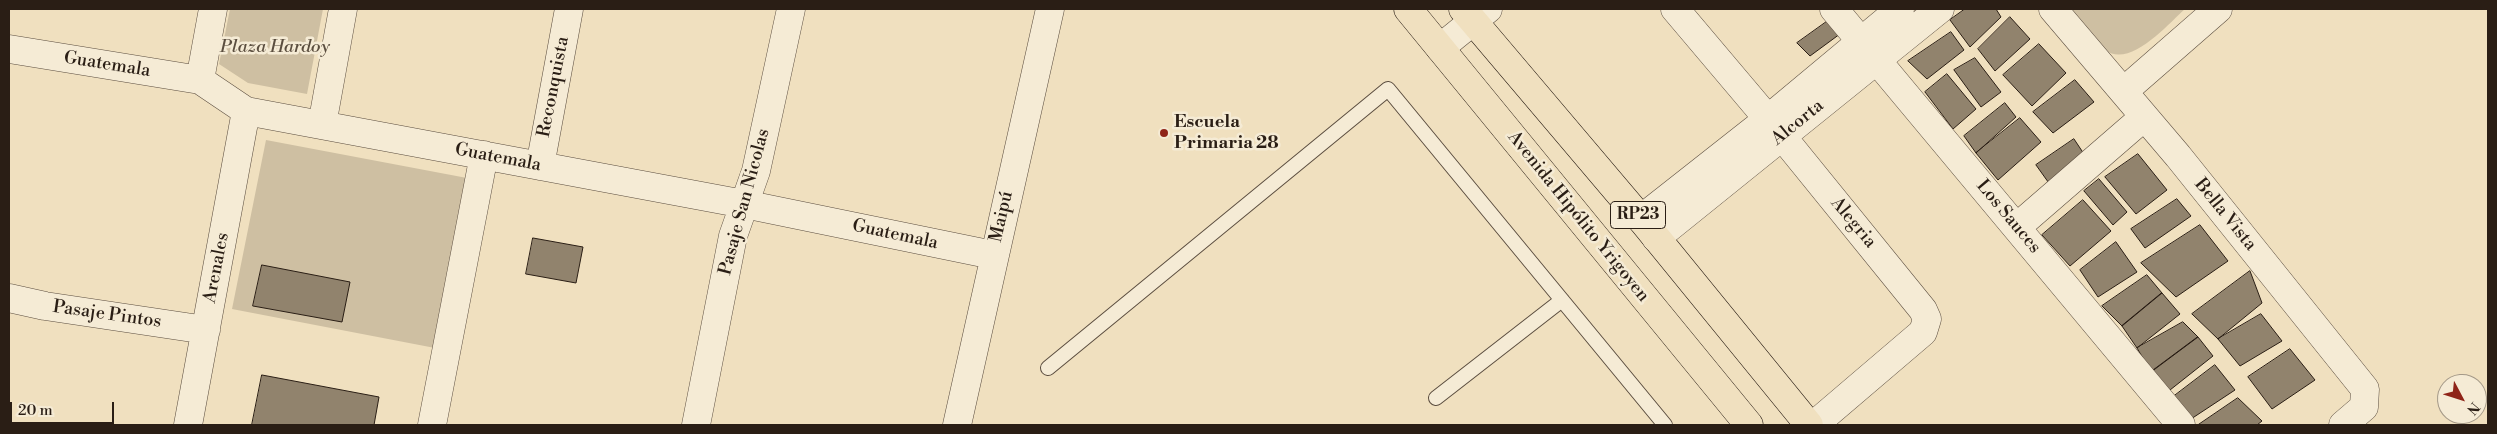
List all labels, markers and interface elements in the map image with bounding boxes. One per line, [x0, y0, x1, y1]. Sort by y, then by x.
street label: Reconquista [534, 35, 574, 139]
park label: Plaza Hardoy [220, 37, 330, 59]
street label: Guatemala [62, 48, 152, 82]
street label: Alcorta [1768, 95, 1828, 151]
place label: Escuela Primaria 28 [1174, 112, 1279, 154]
street label: Pasaje San Nicolas [715, 126, 775, 278]
marker: Escuela Primaria 28 [1158, 127, 1170, 139]
street label: Avenida Hipólito Yrigoyen [1502, 127, 1654, 307]
street label: Guatemala [453, 139, 543, 177]
street label: Bella Vista [2189, 174, 2261, 256]
street label: Los Sauces [1971, 176, 2045, 258]
street label: Maipú [986, 189, 1018, 245]
street label: Alegria [1826, 193, 1880, 253]
road number: RP23 [1610, 202, 1666, 228]
street label: Guatemala [850, 215, 940, 255]
street label: Arenales [200, 231, 234, 305]
street label: Pasaje Pintos [51, 297, 163, 333]
north arrow [2437, 374, 2487, 424]
scale bar [12, 392, 116, 424]
text: N [2462, 398, 2483, 418]
text: 20 m [18, 401, 53, 420]

